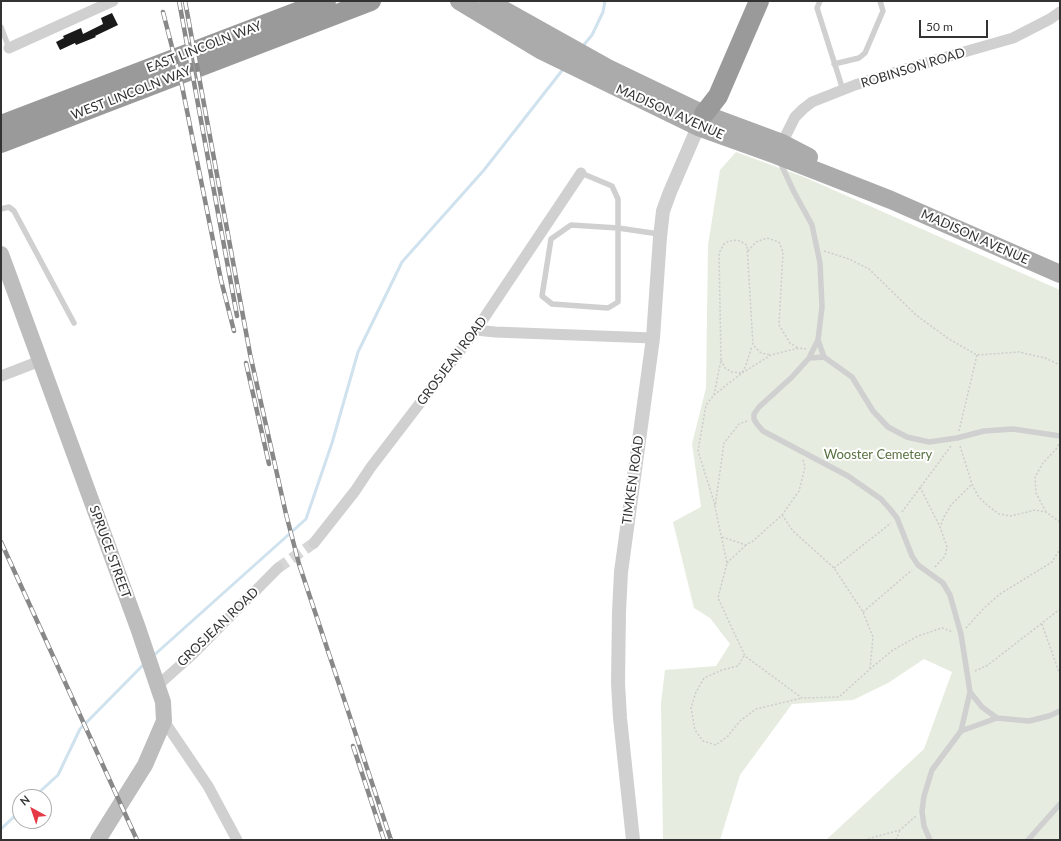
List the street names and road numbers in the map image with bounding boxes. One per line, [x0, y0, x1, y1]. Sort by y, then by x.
street label: EAST LINCOLN WAY [144, 18, 264, 76]
street label: ROBINSON ROAD [859, 45, 967, 91]
street label: WEST LINCOLN WAY [69, 63, 193, 123]
street label: MADISON AVENUE [614, 81, 726, 143]
street label: MADISON AVENUE [919, 206, 1031, 268]
street label: GROSJEAN ROAD [414, 314, 490, 408]
street label: TIMKEN ROAD [619, 435, 647, 525]
street label: SPRUCE STREET [86, 503, 134, 601]
street label: GROSJEAN ROAD [174, 584, 262, 670]

